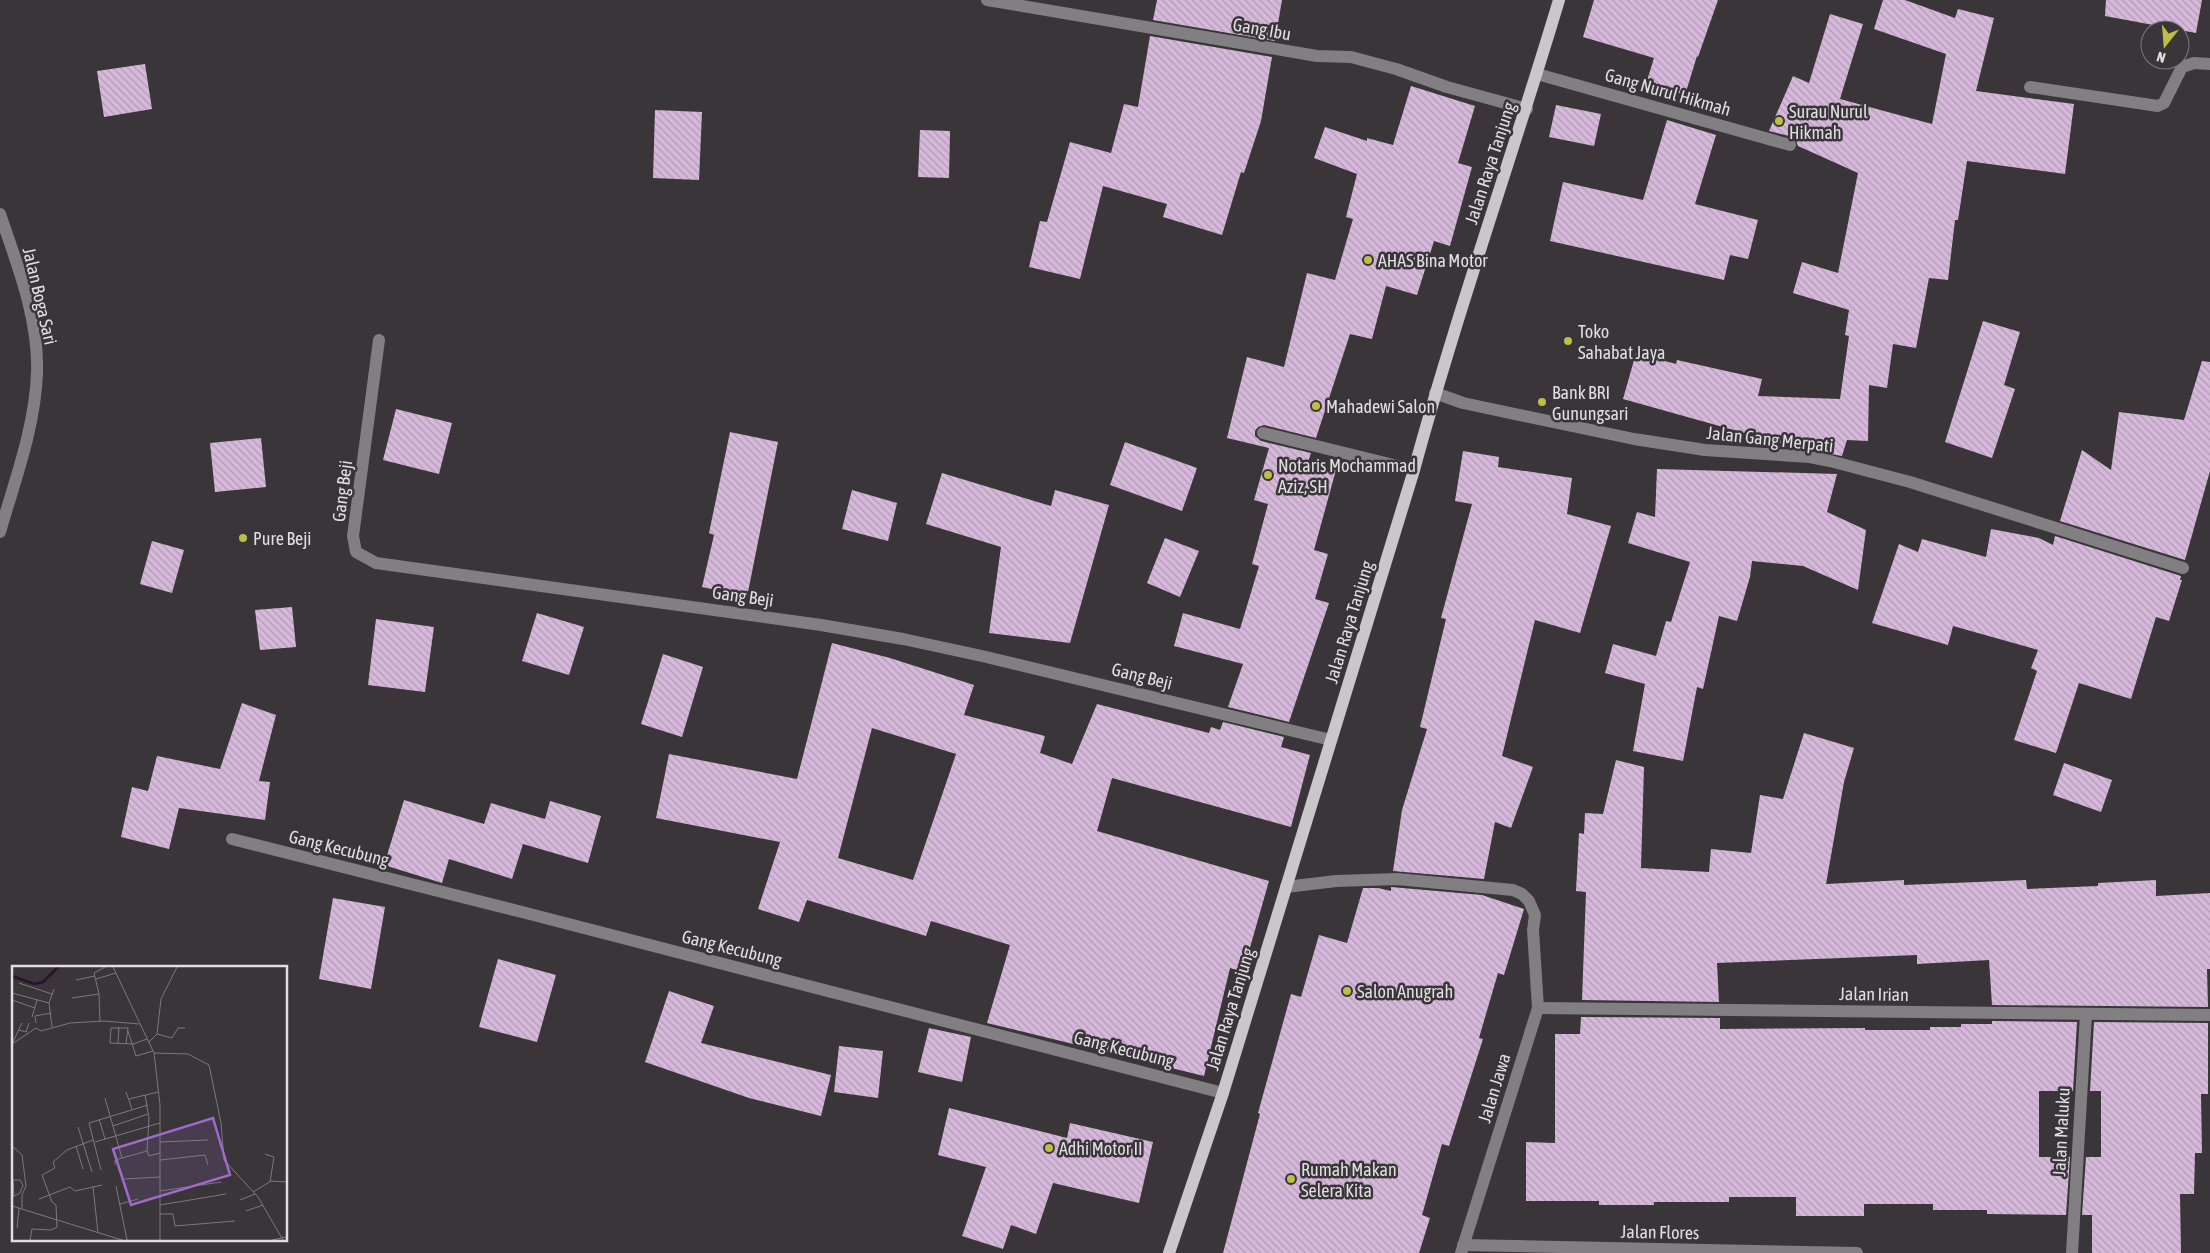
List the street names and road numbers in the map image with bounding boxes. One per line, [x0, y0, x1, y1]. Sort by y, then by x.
street label: Gang Ibu [1231, 14, 1293, 44]
street label: Gang Nurul Hikmah [1603, 64, 1733, 120]
street label: Jalan Raya Tanjung [1460, 99, 1520, 227]
street label: Jalan Boga Sari [19, 245, 61, 347]
street label: Jalan Gang Merpati [1706, 422, 1834, 456]
street label: Gang Beji [328, 459, 356, 523]
street label: Jalan Raya Tanjung [1320, 558, 1378, 686]
street label: Gang Beji [711, 581, 775, 611]
street label: Gang Beji [1109, 658, 1175, 694]
street label: Gang Kecubung [287, 825, 391, 871]
street label: Gang Kecubung [680, 925, 784, 971]
street label: Jalan Raya Tanjung [1201, 945, 1259, 1073]
street label: Jalan Irian [1839, 983, 1909, 1005]
street label: Gang Kecubung [1072, 1026, 1176, 1072]
street label: Jalan Jawa [1473, 1051, 1515, 1125]
street label: Jalan Maluku [2048, 1087, 2074, 1177]
street label: Jalan Flores [1621, 1221, 1699, 1243]

